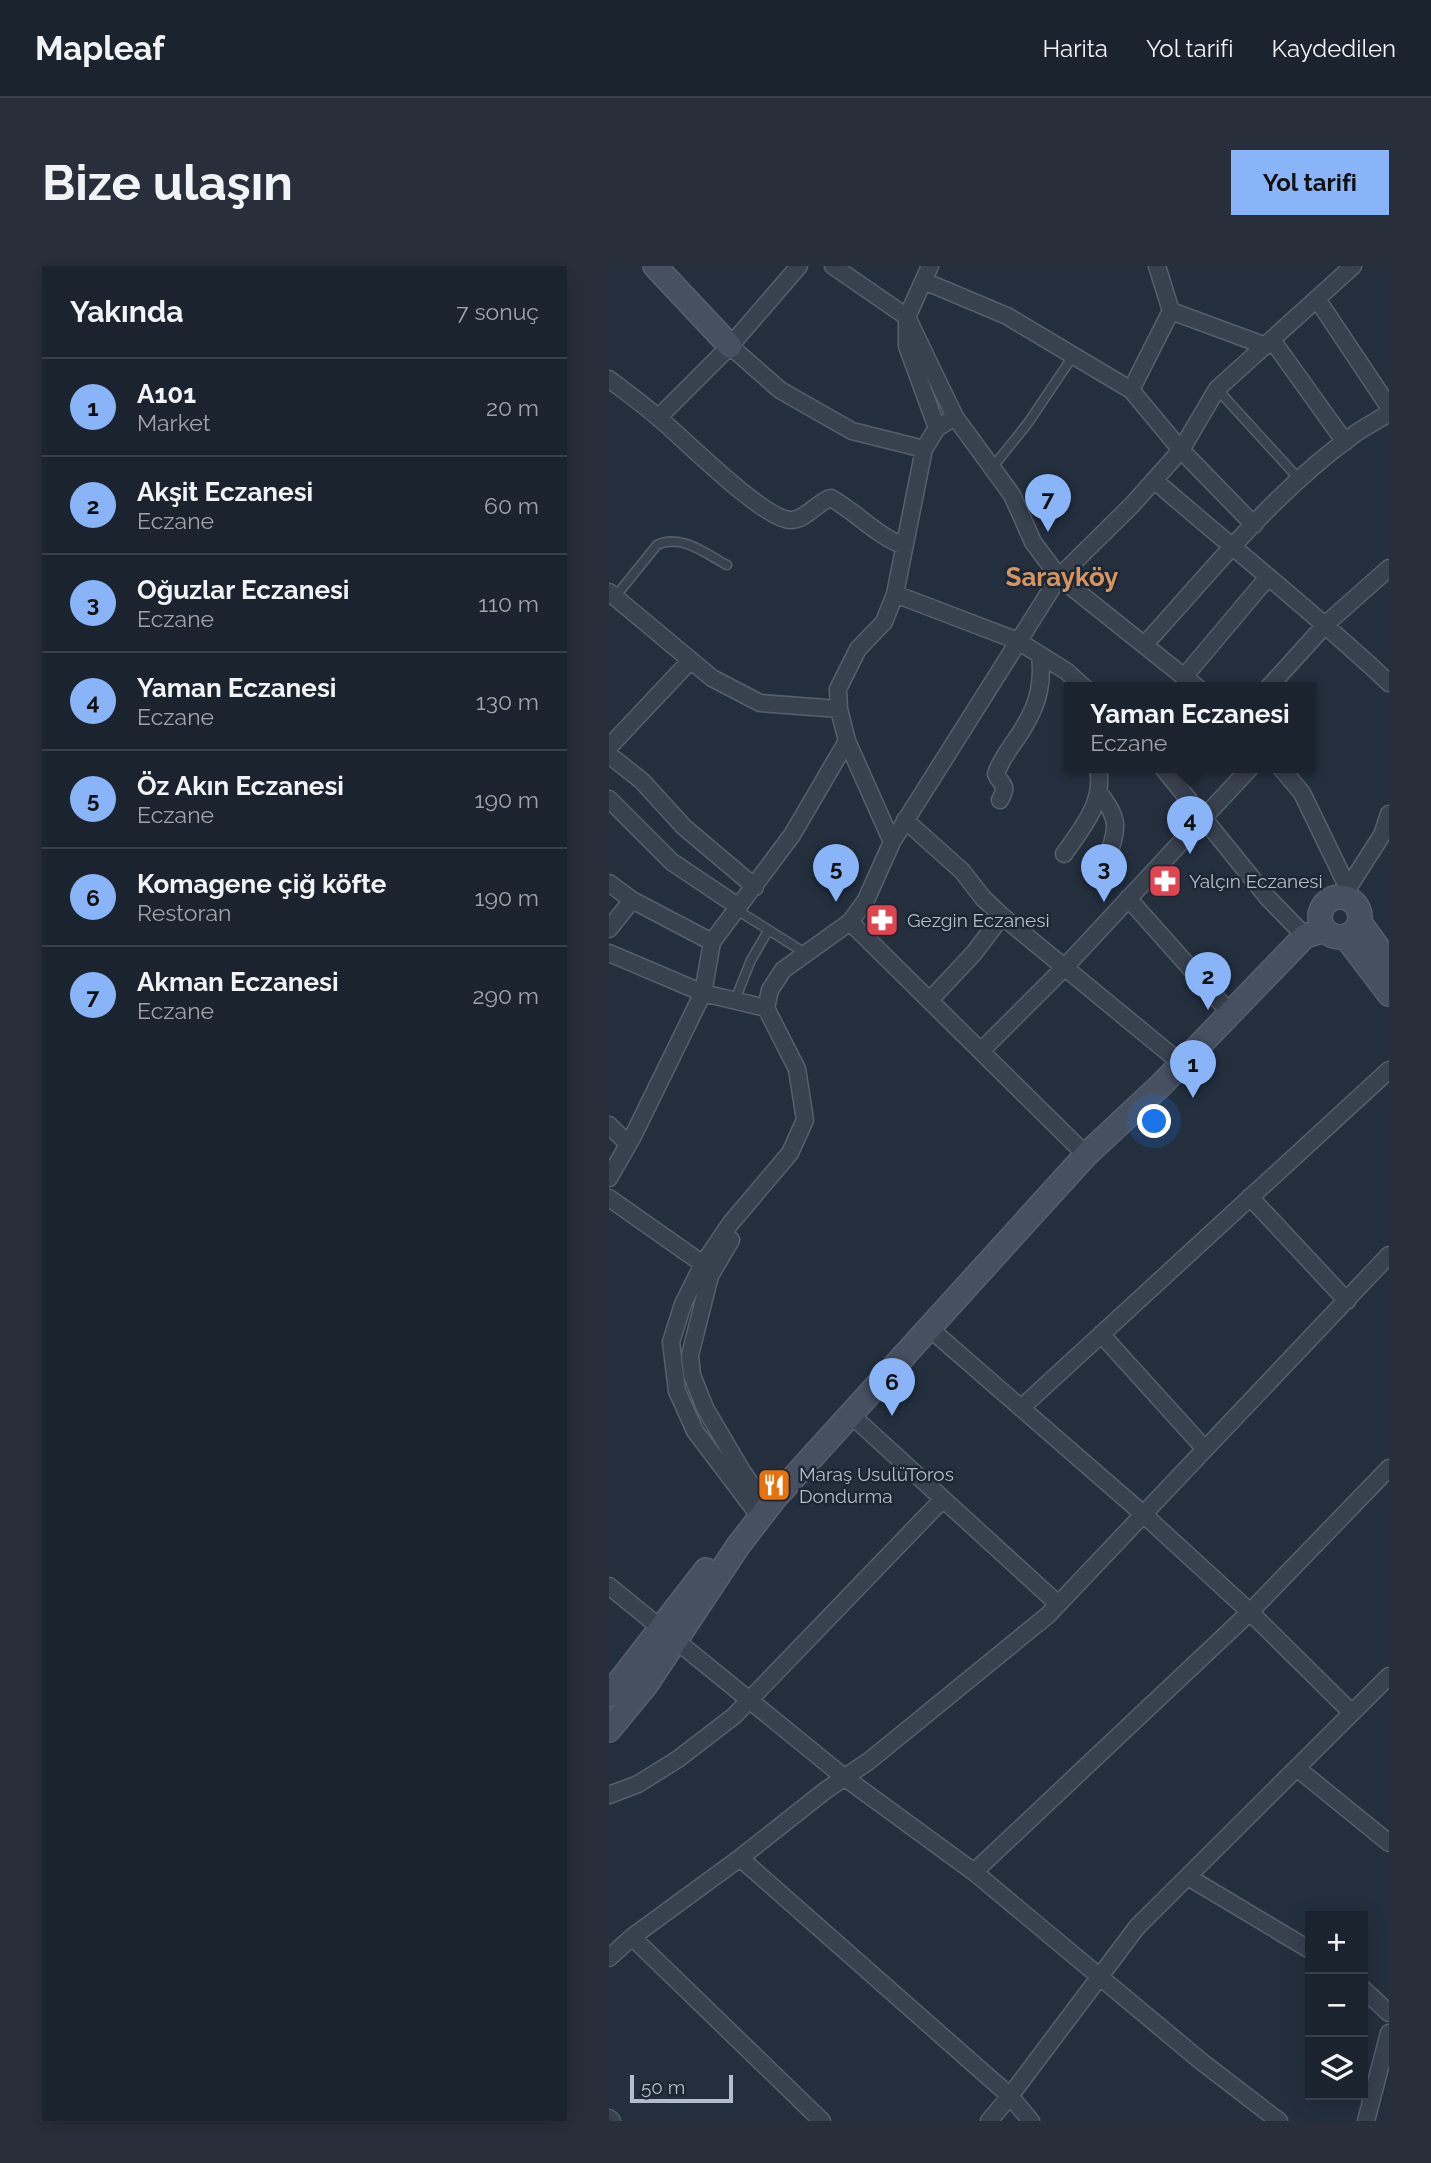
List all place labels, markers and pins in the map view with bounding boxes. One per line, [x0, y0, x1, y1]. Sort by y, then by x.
pin: 7 [1025, 474, 1071, 532]
pin: 4 [1167, 796, 1213, 854]
pin: 5 [813, 844, 859, 902]
pin: 3 [1081, 844, 1127, 902]
pharmacy icon: Yalçın Eczanesi [1146, 862, 1184, 900]
place label: Yalçın Eczanesi [1189, 870, 1323, 892]
pharmacy icon: Gezgin Eczanesi [863, 901, 901, 939]
place label: Gezgin Eczanesi [907, 909, 1050, 931]
pin: 2 [1185, 952, 1231, 1010]
pin: 1 [1170, 1040, 1216, 1098]
pin: 6 [869, 1358, 915, 1416]
place label: Maraş UsulüToros Dondurma [799, 1463, 954, 1507]
restaurant icon: Maraş UsulüToros Dondurma [755, 1466, 793, 1504]

